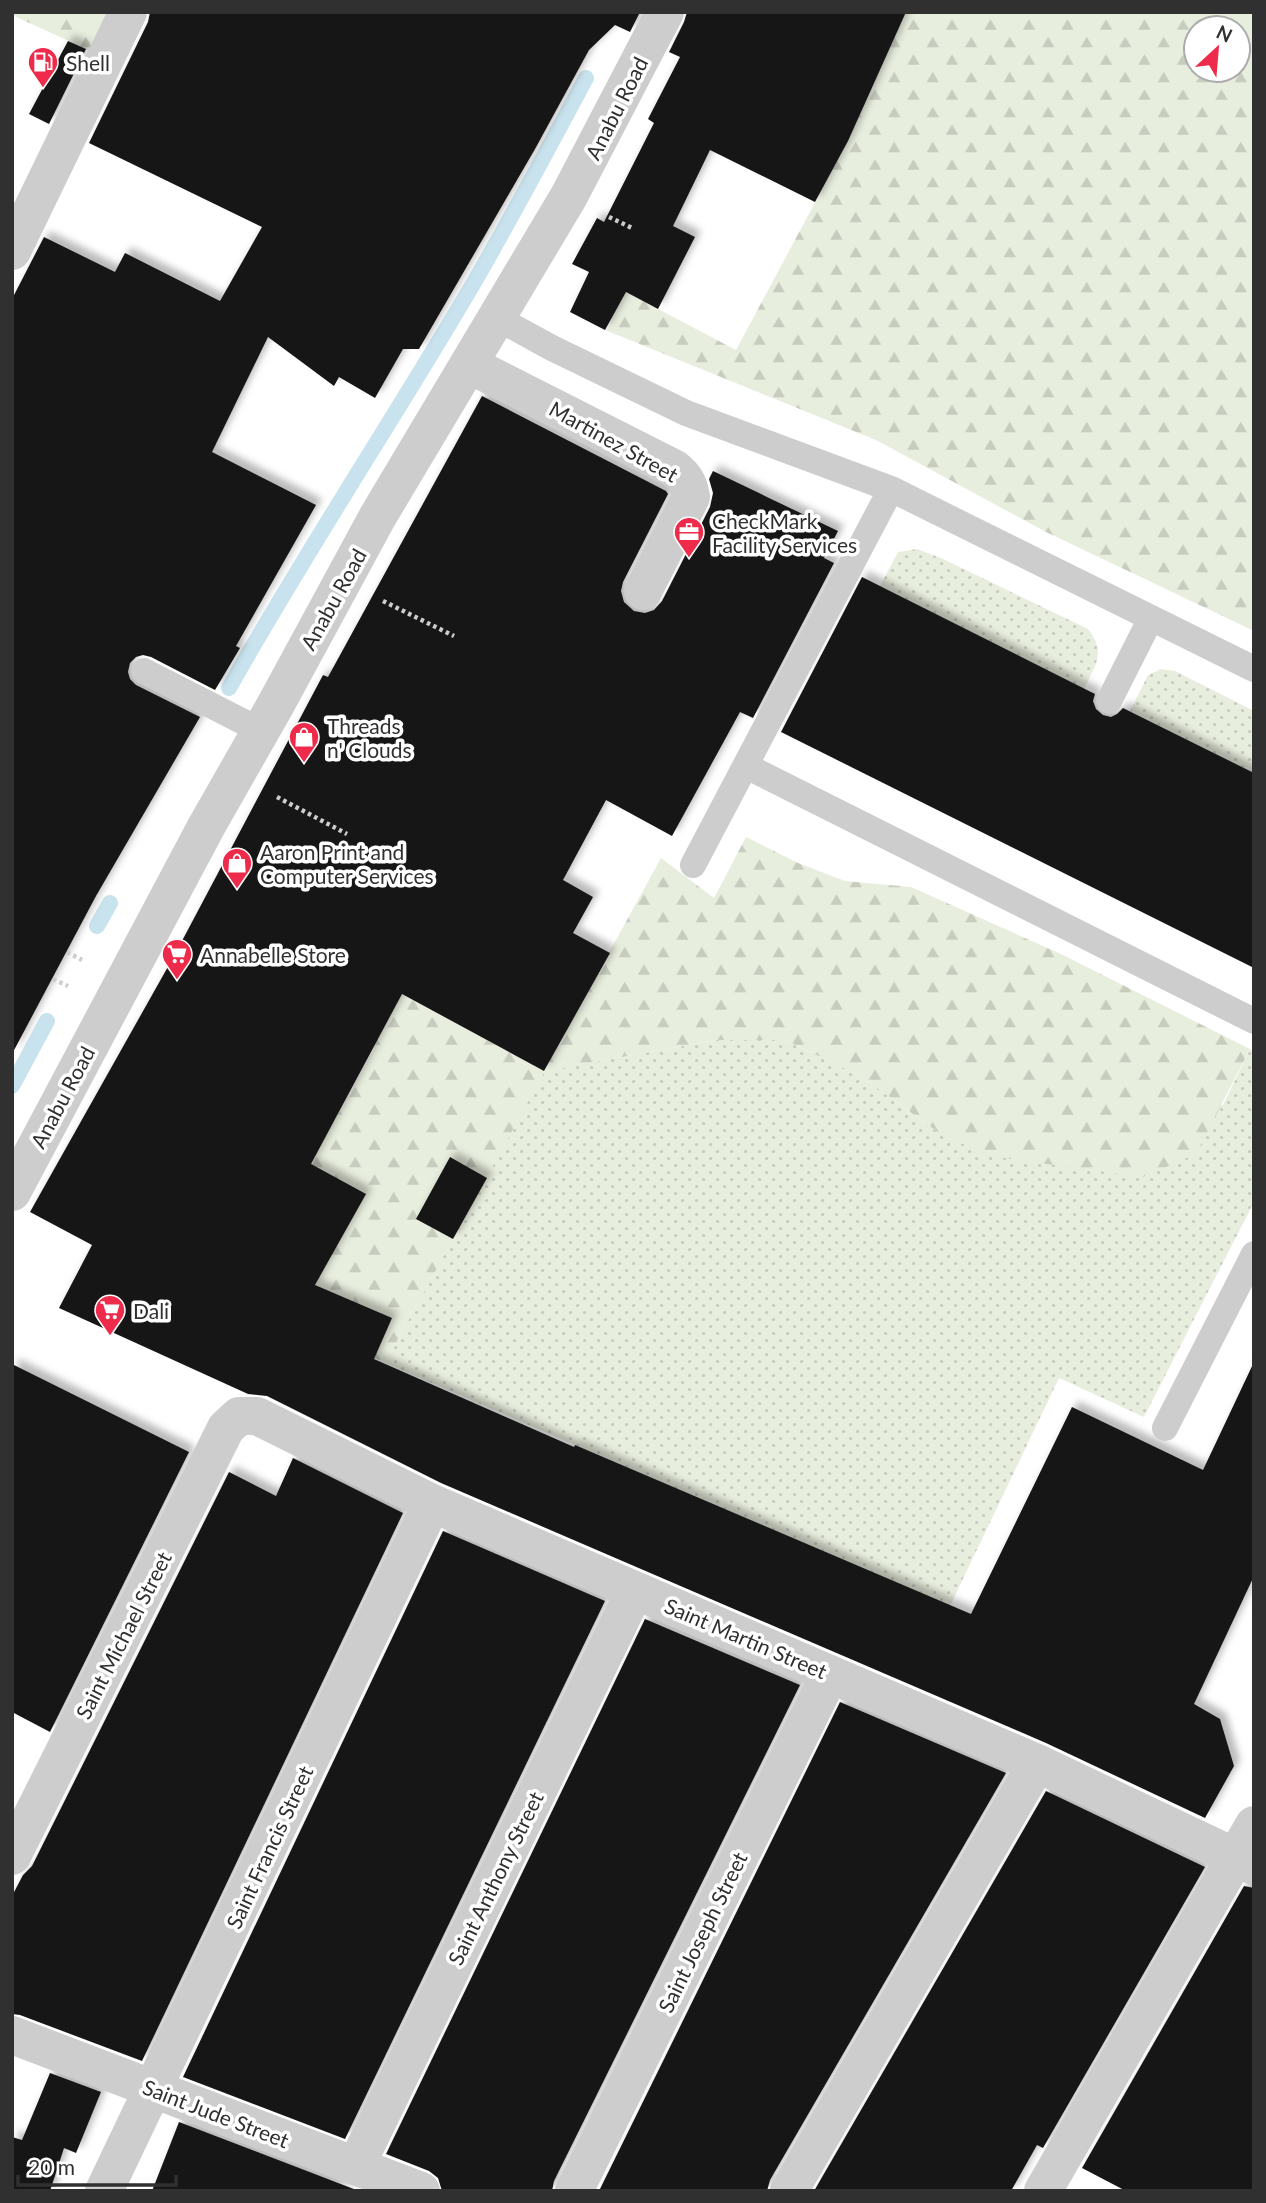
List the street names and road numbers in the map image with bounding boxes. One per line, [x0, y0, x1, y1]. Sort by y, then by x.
street label: Anabu Road [579, 53, 653, 163]
street label: Martinez Street [545, 395, 683, 487]
street label: Anabu Road [295, 544, 371, 654]
street label: Anabu Road [25, 1042, 99, 1152]
street label: Saint Michael Street [70, 1547, 176, 1723]
street label: Saint Martin Street [661, 1593, 831, 1684]
street label: Saint Francis Street [220, 1761, 318, 1932]
street label: Saint Anthony Street [442, 1787, 548, 1969]
street label: Saint Joseph Street [652, 1847, 752, 2016]
street label: Saint Jude Street [139, 2074, 293, 2153]

